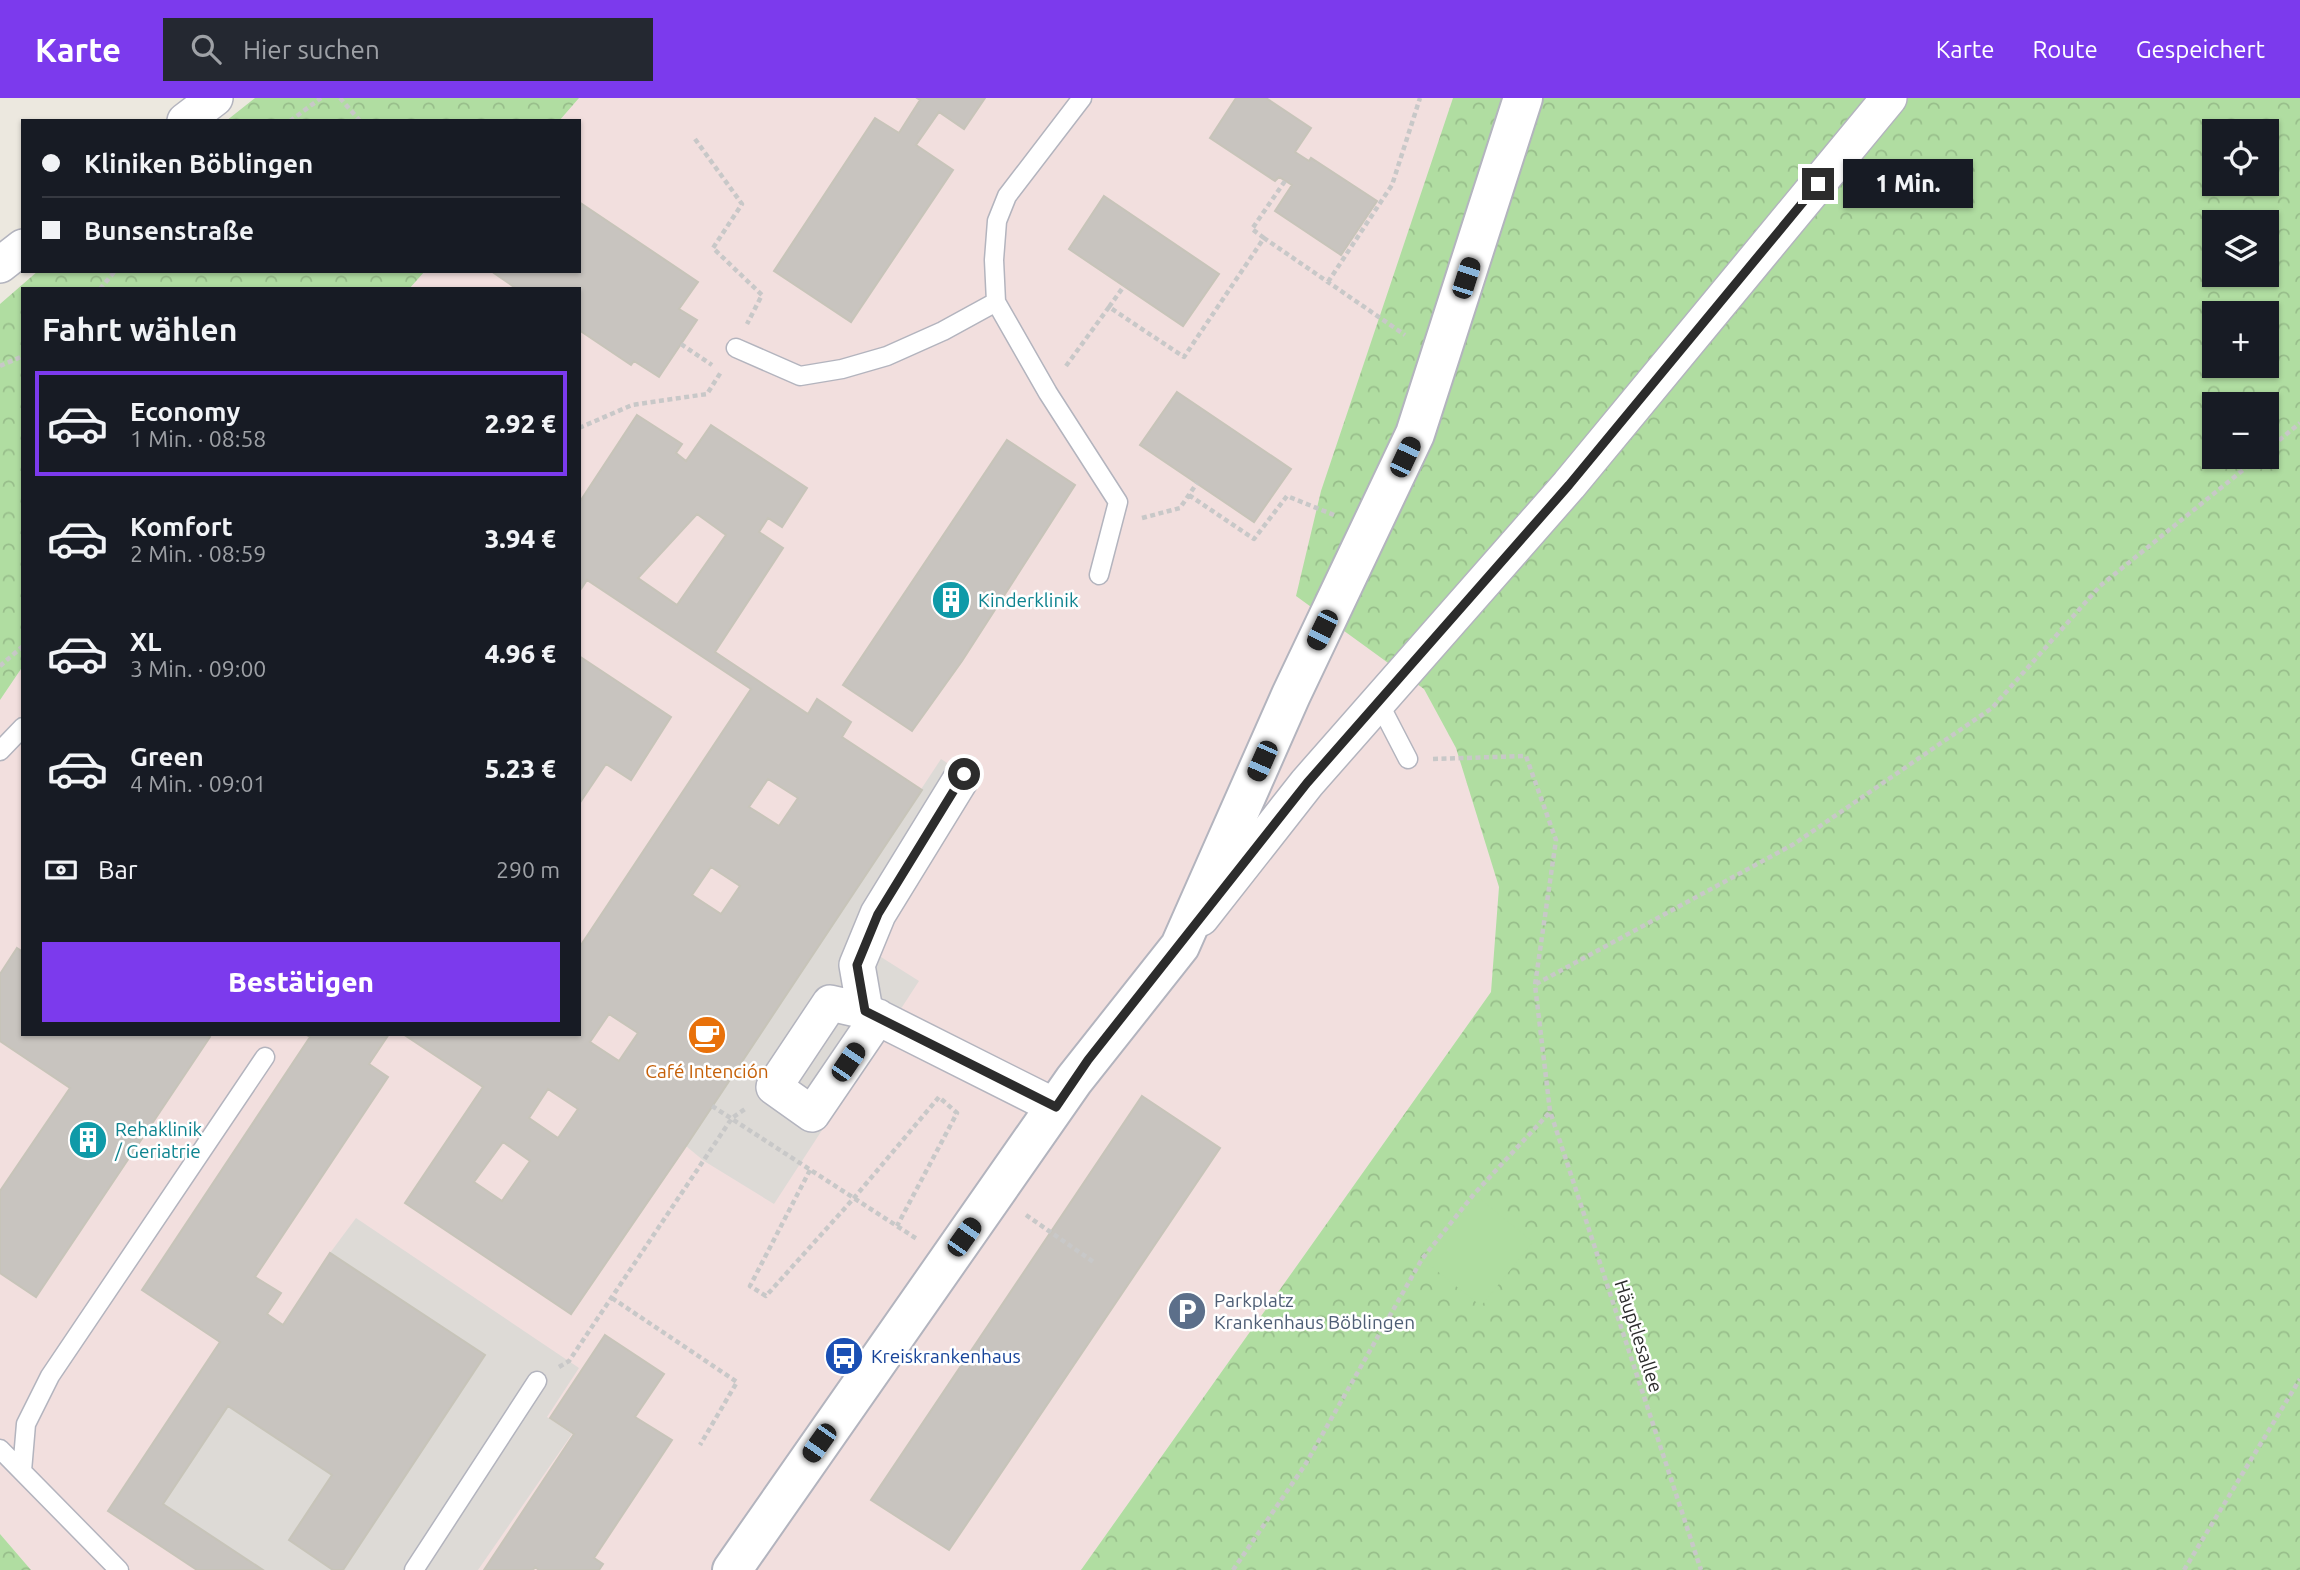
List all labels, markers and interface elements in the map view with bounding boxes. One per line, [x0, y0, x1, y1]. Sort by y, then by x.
search box [163, 18, 653, 81]
icon: search [187, 30, 225, 68]
text: Karte [35, 31, 121, 68]
text: Hier suchen [243, 35, 380, 64]
text: Karte [1936, 36, 1994, 63]
text: Route [2032, 36, 2098, 63]
text: Gespeichert [2136, 36, 2265, 63]
map controls [2202, 119, 2279, 469]
button: locate [2202, 119, 2279, 196]
text: Kliniken Böblingen [84, 149, 313, 178]
callout: 1 Min. [1842, 160, 1972, 208]
route end [1802, 168, 1834, 200]
text: 1 Min. [1876, 171, 1940, 196]
button: layers [2202, 210, 2279, 287]
text: Bunsenstraße [84, 216, 254, 245]
car [1450, 255, 1483, 301]
button: + [2202, 301, 2279, 378]
text: Fahrt wählen [42, 311, 237, 347]
icon: car [46, 392, 109, 455]
button: − [2202, 392, 2279, 469]
text: Economy [130, 397, 240, 426]
text: 2.92 € [485, 409, 556, 438]
text: 1 Min. · 08:58 [130, 426, 266, 451]
car [1387, 434, 1424, 480]
icon: car [46, 507, 109, 570]
text: Komfort [130, 512, 233, 541]
text: 3.94 € [485, 524, 556, 553]
text: 2 Min. · 08:59 [130, 541, 266, 566]
building icon: Kinderklinik [930, 579, 972, 621]
place label: Kinderklinik [978, 589, 1079, 611]
car [1304, 607, 1341, 653]
icon: car [46, 622, 109, 685]
text: XL [130, 627, 161, 656]
text: 4.96 € [485, 639, 556, 668]
text: 3 Min. · 09:00 [130, 656, 266, 681]
icon: car [46, 737, 109, 800]
car [1244, 738, 1281, 784]
text: Green [130, 742, 204, 771]
text: 5.23 € [485, 754, 556, 783]
route start [948, 758, 980, 790]
text: 4 Min. · 09:01 [130, 771, 266, 796]
icon: cash [42, 851, 80, 889]
text: Bar [98, 855, 138, 884]
text: 290 m [496, 857, 560, 882]
button: Bestätigen [42, 942, 560, 1022]
cafe icon: Café Intención [686, 1014, 728, 1056]
car [828, 1039, 869, 1085]
place label: Café Intención [645, 1060, 769, 1082]
place label: Rehaklinik / Geriatrie [114, 1118, 203, 1162]
building icon: Rehaklinik / Geriatrie [67, 1119, 109, 1161]
car [944, 1214, 985, 1260]
street label: Häuptlesallee [1610, 1277, 1668, 1395]
place label: Parkplatz Krankenhaus Böblingen [1214, 1289, 1415, 1333]
parking icon: Parkplatz Krankenhaus Böblingen [1166, 1290, 1208, 1332]
bus stop icon: Kreiskrankenhaus [823, 1335, 865, 1377]
place label: Kreiskrankenhaus [871, 1345, 1021, 1367]
car [799, 1420, 840, 1466]

